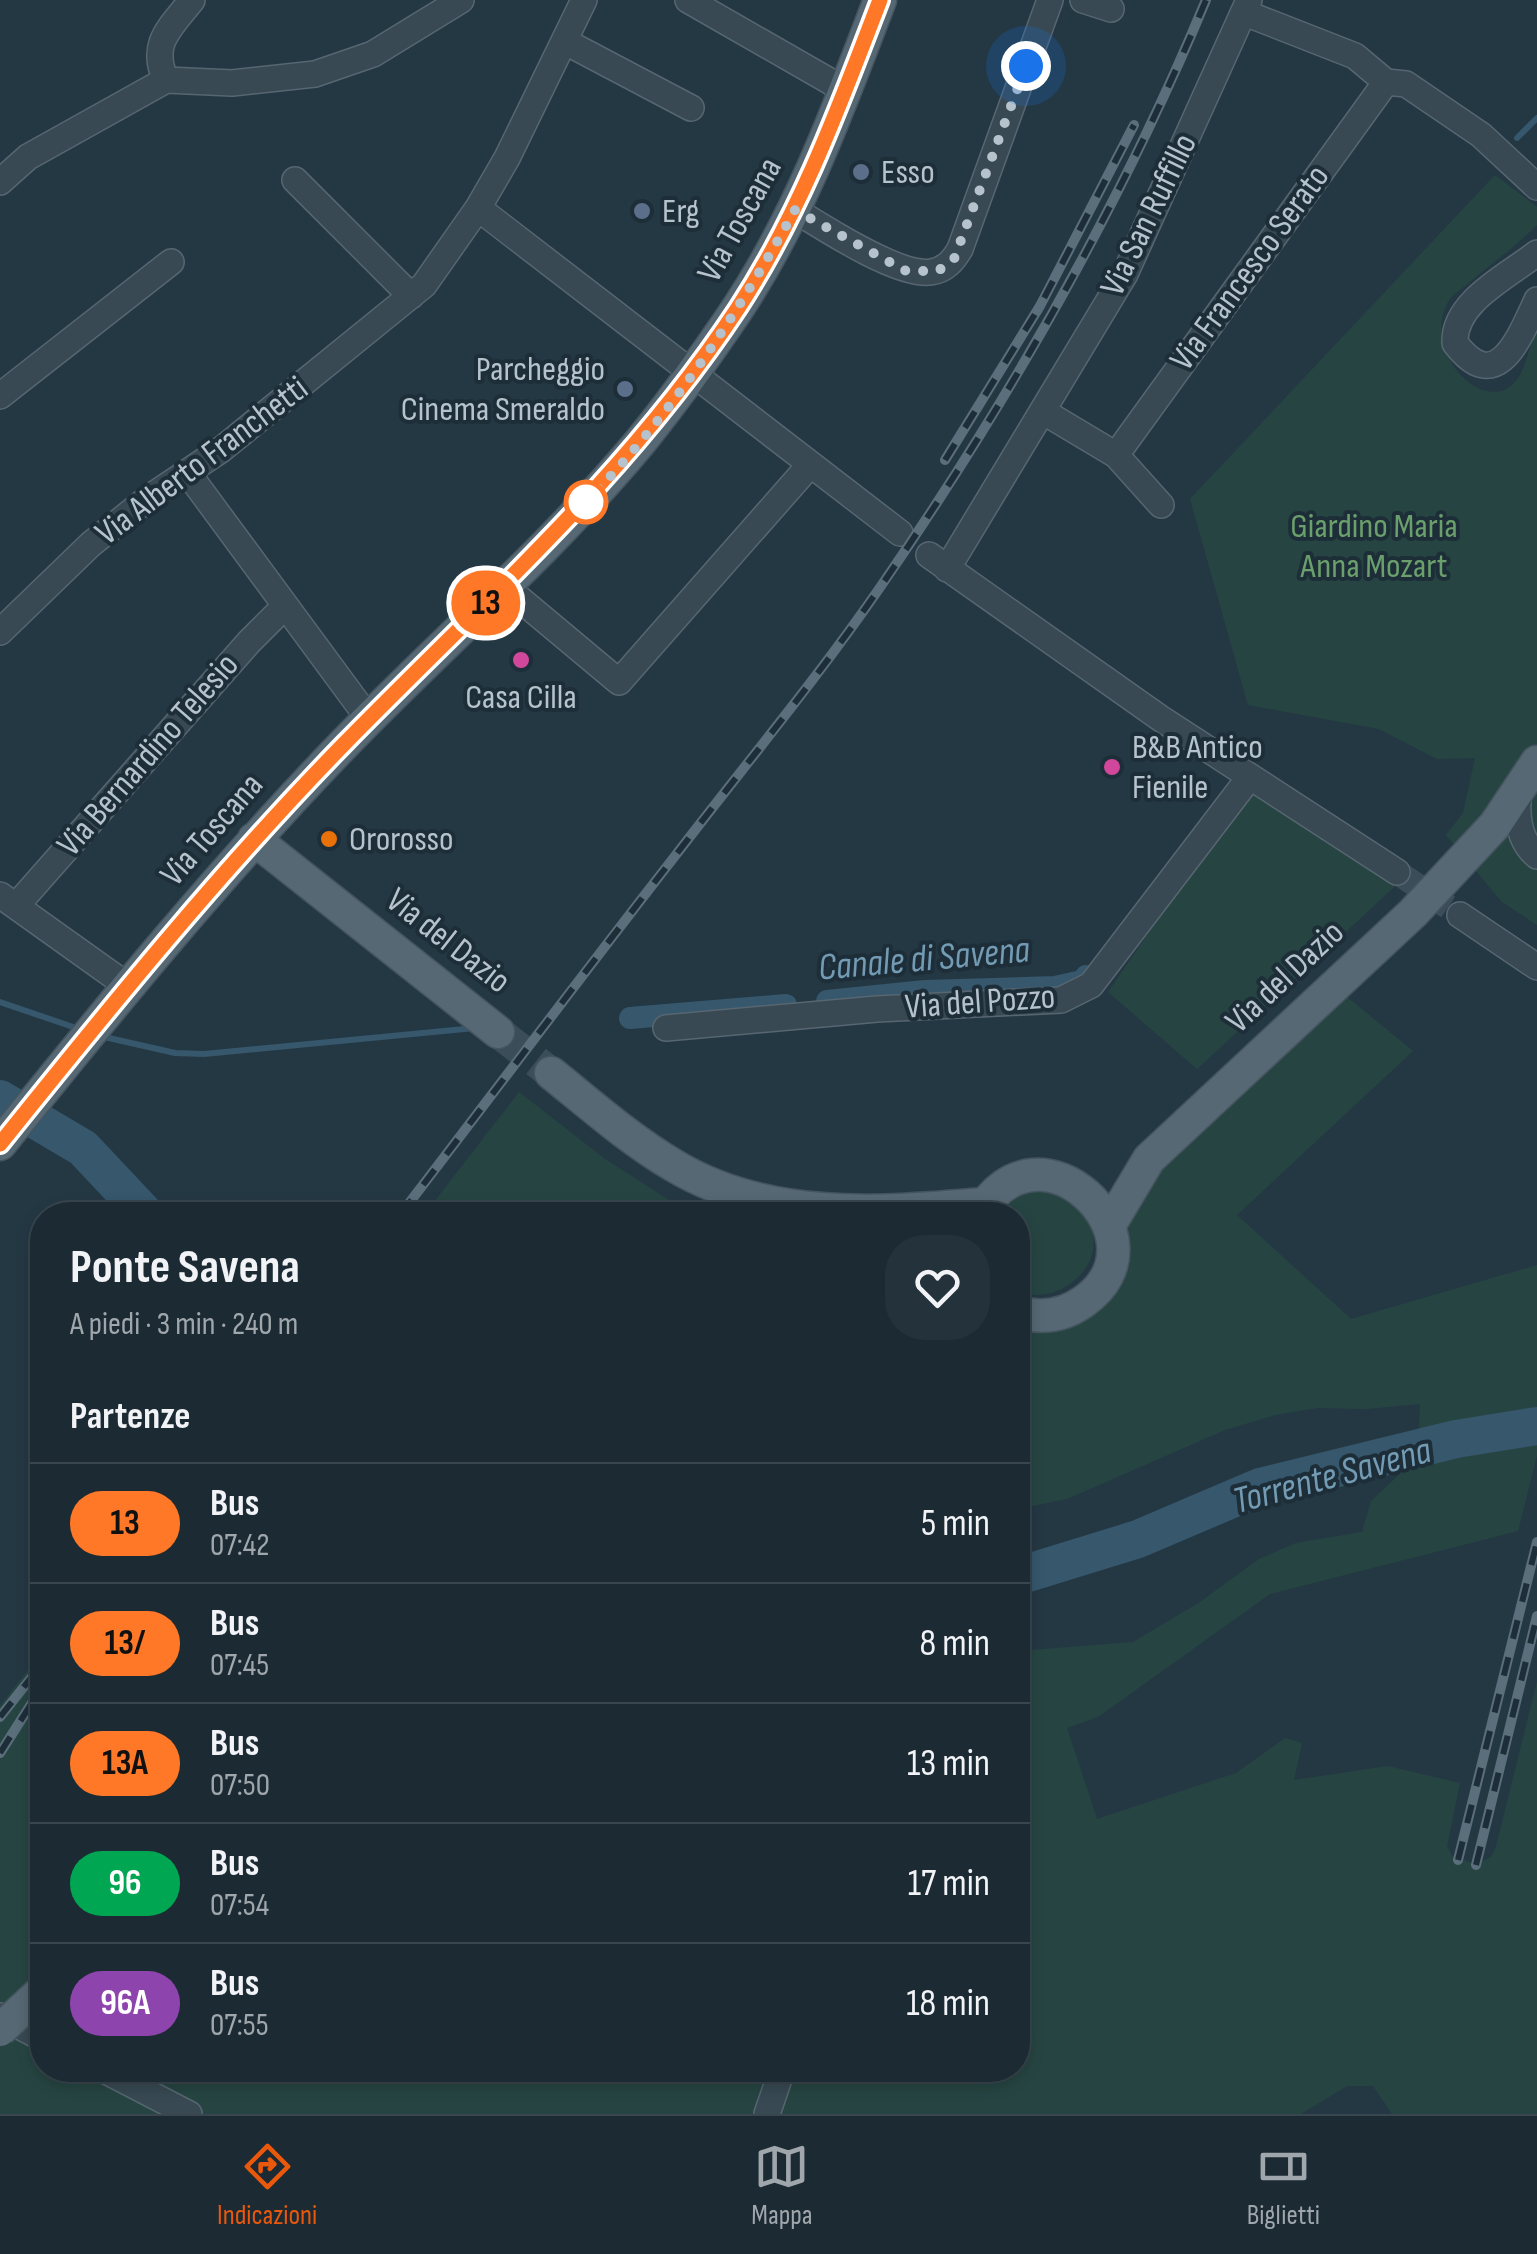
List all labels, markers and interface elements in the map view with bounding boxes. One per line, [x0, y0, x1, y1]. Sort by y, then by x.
your location [1001, 41, 1051, 91]
street label: Via San Ruffillo [1091, 127, 1207, 303]
street label: Via Toscana [688, 150, 792, 290]
place label: Esso [881, 151, 935, 194]
street label: Via Francesco Serato [1161, 157, 1339, 379]
marker: Esso [850, 161, 872, 183]
place label: Erg [662, 190, 700, 233]
marker: Erg [631, 200, 653, 222]
place label: Parcheggio Cinema Smeraldo [401, 348, 605, 431]
street label: Via Alberto Franchetti [87, 367, 317, 555]
marker: Parcheggio Cinema Smeraldo [614, 378, 636, 400]
unlabelled marker [565, 481, 607, 523]
park label: Giardino Maria Anna Mozart [1290, 505, 1458, 588]
line badge: 13 [441, 570, 531, 636]
text: 13 [471, 582, 501, 625]
street label: Via Bernardino Telesio [48, 645, 248, 865]
marker: Casa Cilla [510, 649, 532, 671]
place label: Casa Cilla [465, 676, 577, 719]
place label: B&B Antico Fienile [1132, 726, 1263, 809]
marker: B&B Antico Fienile [1101, 756, 1123, 778]
street label: Via Toscana [151, 765, 273, 895]
place label: Ororosso [349, 818, 454, 861]
marker: Ororosso [318, 828, 340, 850]
street label: Via del Dazio [377, 879, 519, 1003]
street label: Via del Dazio [1217, 911, 1353, 1043]
water label: Canale di Savena [816, 927, 1032, 991]
street label: Via del Pozzo [904, 975, 1056, 1029]
button: heart [885, 1235, 990, 1340]
text: Ponte Savena [70, 1239, 300, 1296]
text: A piedi · 3 min · 240 m [70, 1305, 298, 1344]
text: Partenze [70, 1394, 190, 1439]
water label: Torrente Savena [1228, 1428, 1436, 1524]
text: Bus [210, 1481, 259, 1526]
text: 5 min [921, 1501, 990, 1546]
text: 13 [110, 1502, 140, 1545]
text: 07:42 [210, 1526, 270, 1565]
text: Bus [210, 1601, 259, 1646]
text: 8 min [920, 1621, 990, 1666]
text: 13/ [105, 1622, 145, 1665]
text: 07:45 [210, 1646, 269, 1685]
text: Bus [210, 1721, 259, 1766]
text: 13 min [907, 1741, 990, 1786]
text: 13A [102, 1742, 148, 1785]
text: 07:50 [210, 1766, 270, 1805]
text: Bus [210, 1841, 259, 1886]
text: 17 min [908, 1861, 990, 1906]
text: 96 [108, 1862, 142, 1905]
text: 07:54 [210, 1886, 269, 1925]
text: Bus [210, 1961, 259, 2006]
text: 18 min [906, 1981, 990, 2026]
text: 96A [100, 1982, 150, 2025]
text: 07:55 [210, 2006, 269, 2045]
tab: Indicazioni [217, 2139, 317, 2232]
tab: Mappa [751, 2139, 813, 2232]
tab: Biglietti [1247, 2139, 1320, 2232]

